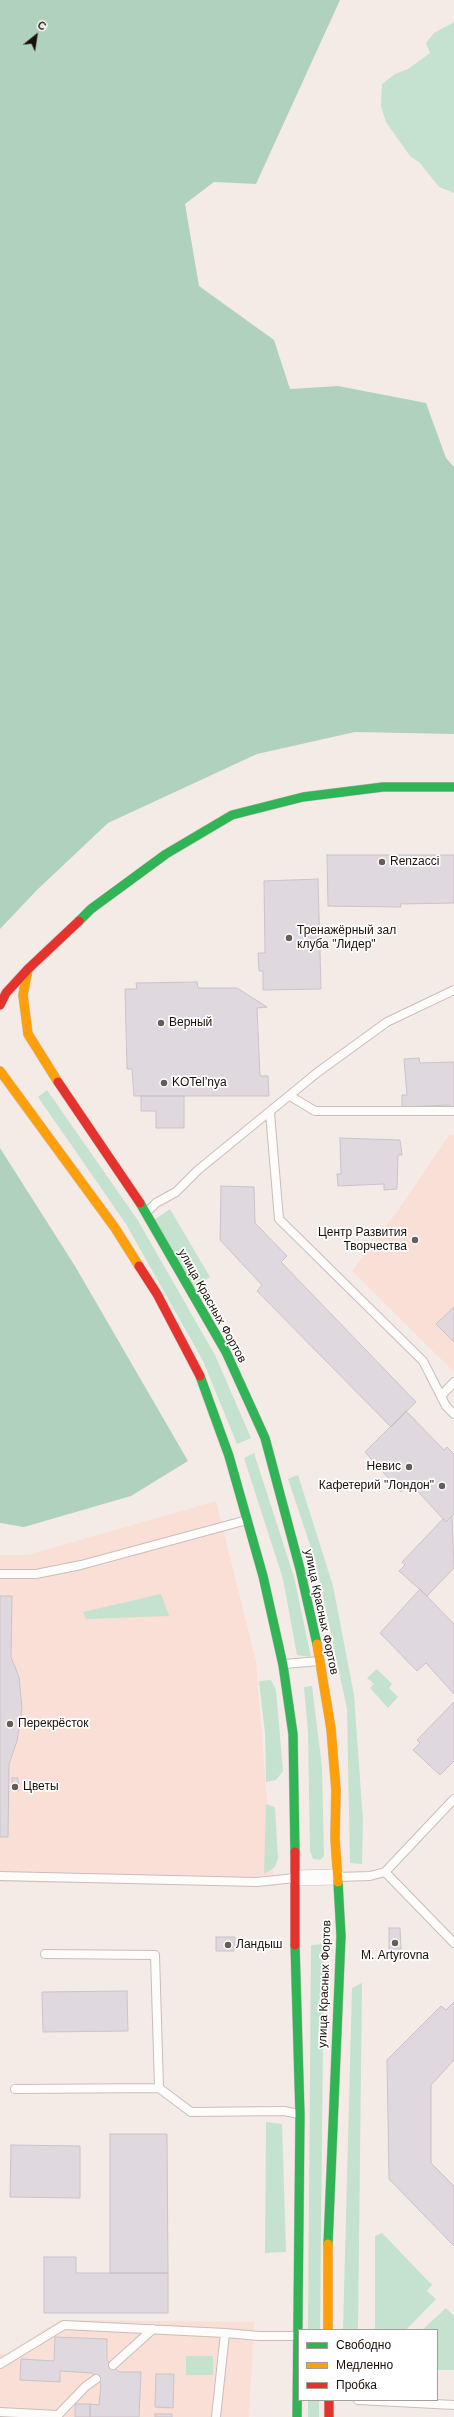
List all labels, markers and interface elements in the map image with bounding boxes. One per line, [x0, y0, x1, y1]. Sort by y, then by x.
north arrow [16, 16, 56, 56]
text: С [36, 18, 48, 33]
place label: Renzacci [390, 855, 439, 869]
marker: Renzacci [377, 857, 387, 867]
place label: Тренажёрный зал клуба "Лидер" [297, 924, 396, 952]
marker: Тренажёрный зал клуба "Лидер" [284, 933, 294, 943]
place label: Верный [169, 1016, 212, 1030]
marker: Верный [156, 1018, 166, 1028]
place label: KOTel’nya [172, 1076, 227, 1090]
marker: KOTel’nya [159, 1078, 169, 1088]
place label: Центр Развития Творчества [318, 1226, 407, 1254]
marker: Центр Развития Творчества [410, 1235, 420, 1245]
street label: улица Красных Фортов [175, 1247, 249, 1365]
place label: Невис [367, 1460, 401, 1474]
marker: Невис [404, 1462, 414, 1472]
place label: Кафетерий "Лондон" [319, 1479, 434, 1493]
marker: Кафетерий "Лондон" [437, 1481, 447, 1491]
street label: улица Красных Фортов [301, 1548, 341, 1676]
place label: Перекрёсток [18, 1717, 89, 1731]
marker: Перекрёсток [5, 1719, 15, 1729]
place label: Цветы [23, 1780, 59, 1794]
marker: Цветы [10, 1782, 20, 1792]
street label: улица Красных Фортов [316, 1920, 334, 2048]
place label: Ландыш [236, 1938, 282, 1952]
marker: M. Artyrovna [390, 1938, 400, 1948]
marker: Ландыш [223, 1940, 233, 1950]
place label: M. Artyrovna [361, 1949, 429, 1963]
legend [298, 2329, 438, 2401]
text: Свободно [336, 2338, 391, 2352]
text: Медленно [336, 2358, 393, 2372]
text: Пробка [336, 2378, 377, 2392]

